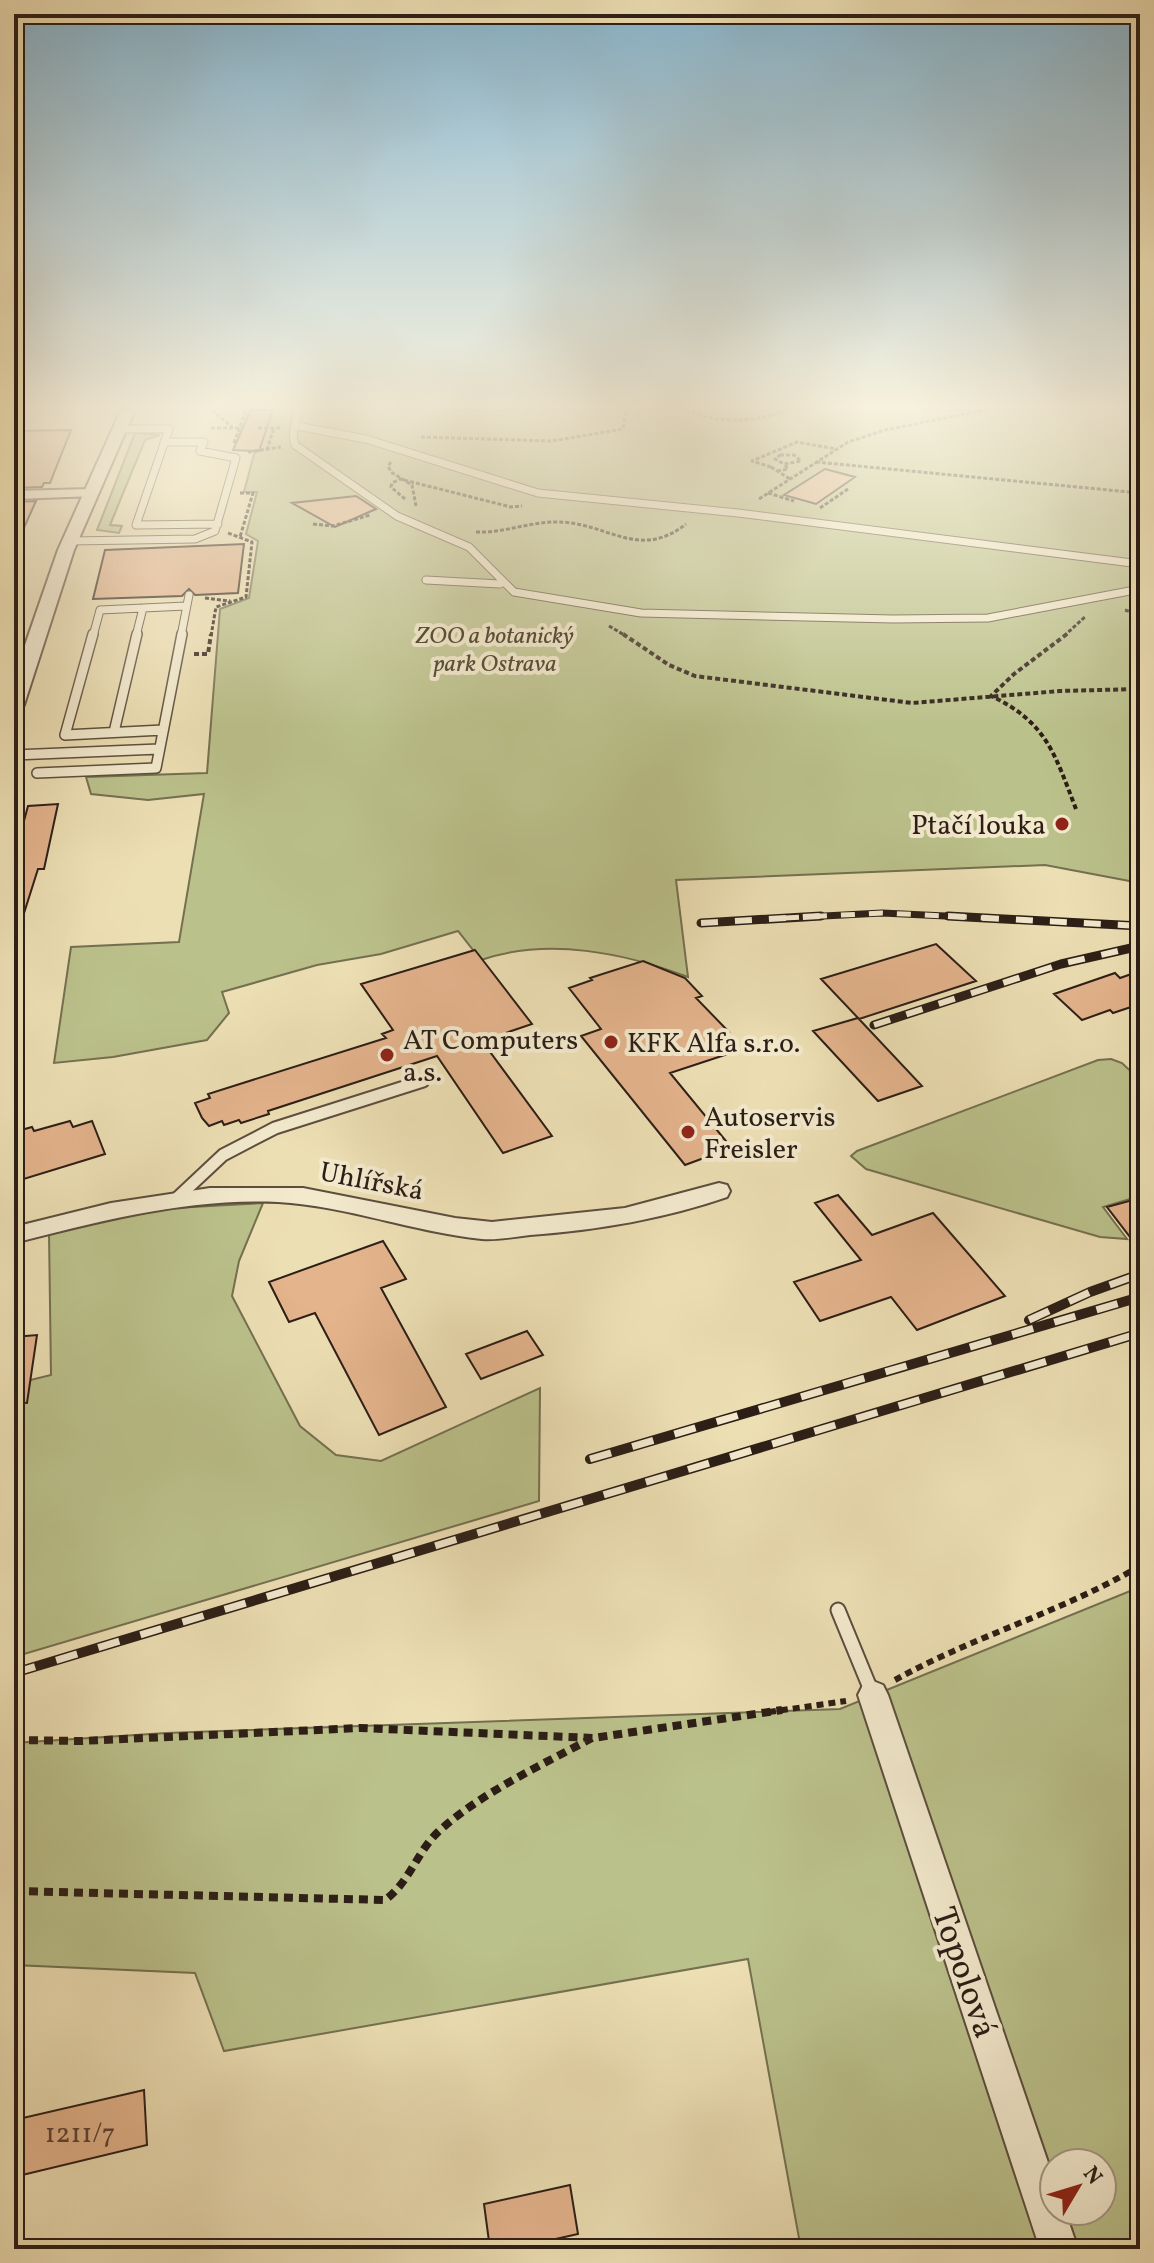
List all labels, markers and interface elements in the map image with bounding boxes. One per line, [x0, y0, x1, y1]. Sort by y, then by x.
park label: ZOO a botanický park Ostrava [415, 620, 574, 682]
place label: Ptačí louka [911, 807, 1046, 846]
marker: Ptačí louka [1053, 815, 1071, 833]
place label: AT Computers a.s. [403, 1022, 578, 1093]
place label: KFK Alfa s.r.o. [627, 1025, 800, 1064]
marker: KFK Alfa s.r.o. [602, 1033, 620, 1051]
marker: AT Computers a.s. [378, 1046, 396, 1064]
place label: Autoservis Freisler [704, 1099, 836, 1170]
marker: Autoservis Freisler [679, 1123, 697, 1141]
street label: Uhlířská [316, 1153, 427, 1212]
street label: Topolová [918, 1901, 1007, 2045]
house number: 1211/7 [45, 2115, 115, 2154]
north arrow [1038, 2147, 1118, 2227]
text: N [1075, 2160, 1109, 2192]

